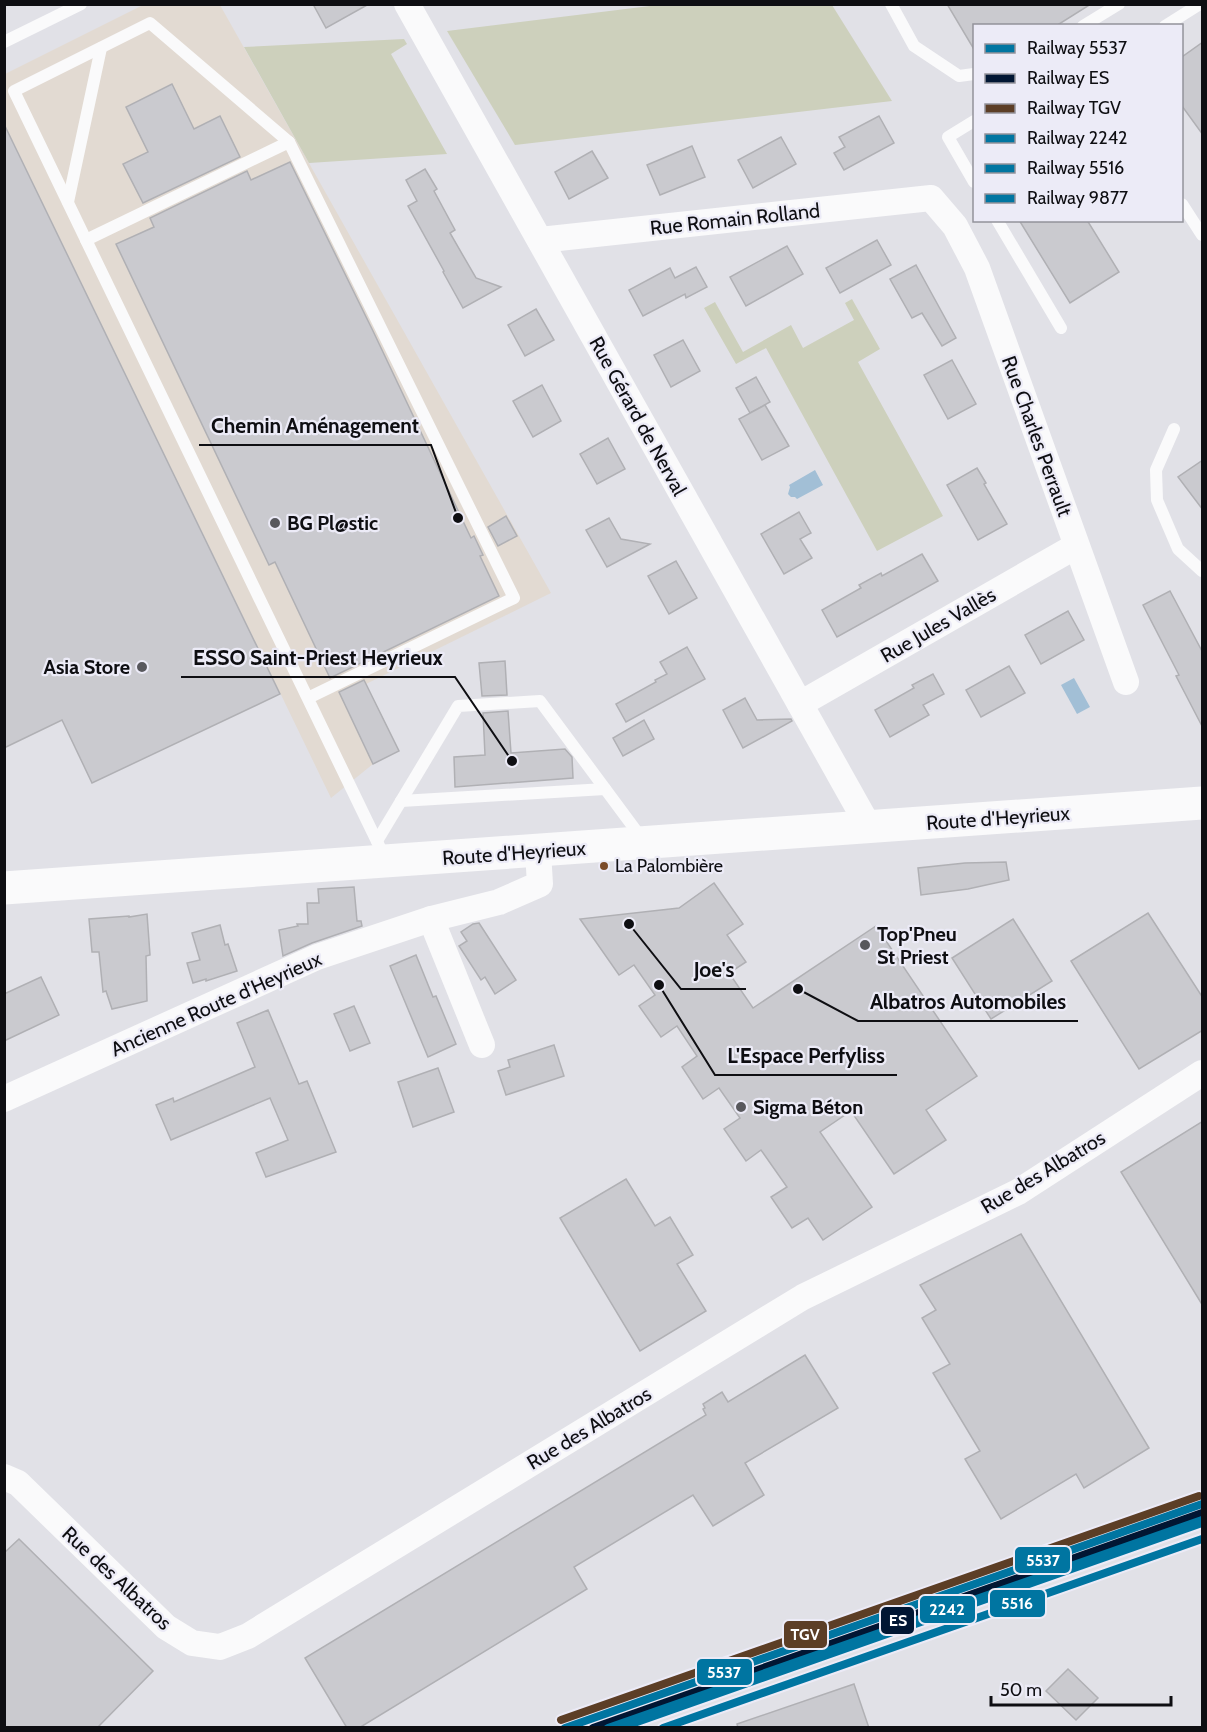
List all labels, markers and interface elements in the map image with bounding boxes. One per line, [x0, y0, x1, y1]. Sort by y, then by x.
legend [973, 24, 1183, 222]
text: Railway 5537 [1027, 37, 1127, 59]
text: Railway ES [1027, 67, 1109, 89]
text: Railway TGV [1027, 97, 1121, 119]
text: Railway 2242 [1027, 127, 1127, 149]
text: Railway 5516 [1027, 157, 1124, 179]
text: Railway 9877 [1027, 187, 1128, 209]
street label: Rue Romain Rolland [649, 198, 821, 240]
street label: Rue Gérard de Nerval [584, 332, 692, 500]
street label: Rue Charles Perrault [997, 352, 1077, 520]
callout: Chemin Aménagement [199, 406, 431, 445]
text: Chemin Aménagement [211, 413, 419, 438]
place label: BG Pl@stic [287, 511, 378, 535]
marker: BG Pl@stic [268, 516, 282, 530]
street label: Rue Jules Vallès [876, 582, 1000, 668]
callout: ESSO Saint-Priest Heyrieux [181, 638, 455, 677]
text: ESSO Saint-Priest Heyrieux [193, 645, 444, 670]
place label: Asia Store [43, 655, 130, 679]
marker: Asia Store [135, 660, 149, 674]
street label: Route d'Heyrieux [925, 801, 1071, 835]
street label: Route d'Heyrieux [441, 836, 587, 870]
place label: La Palombière [615, 855, 723, 877]
marker: La Palombière [598, 860, 610, 872]
place label: Top'Pneu St Priest [877, 922, 957, 969]
marker: Top'Pneu St Priest [858, 938, 872, 952]
street label: Ancienne Route d'Heyrieux [107, 946, 326, 1061]
callout: Joe's [681, 950, 746, 989]
text: Joe's [693, 957, 734, 982]
callout: Albatros Automobiles [858, 982, 1078, 1021]
text: Albatros Automobiles [870, 989, 1066, 1014]
callout: L'Espace Perfyliss [715, 1036, 897, 1075]
text: L'Espace Perfyliss [727, 1043, 885, 1068]
place label: Sigma Béton [753, 1095, 863, 1119]
marker: Sigma Béton [734, 1100, 748, 1114]
street label: Rue des Albatros [977, 1125, 1109, 1219]
street label: Rue des Albatros [523, 1381, 655, 1475]
street label: Rue des Albatros [57, 1521, 177, 1635]
line badge: 5537 [1014, 1546, 1071, 1574]
text: 5537 [1026, 1551, 1061, 1570]
line badge: 5516 [989, 1589, 1046, 1618]
text: 5516 [1001, 1594, 1033, 1613]
line badge: 2242 [919, 1595, 976, 1624]
text: 2242 [929, 1600, 965, 1619]
line badge: ES [880, 1606, 915, 1635]
text: ES [889, 1611, 907, 1630]
line badge: TGV [783, 1620, 828, 1649]
text: TGV [790, 1625, 820, 1644]
line badge: 5537 [696, 1658, 753, 1686]
text: 5537 [707, 1663, 742, 1682]
scale bar [991, 1669, 1171, 1707]
text: 50 m [1000, 1679, 1042, 1701]

